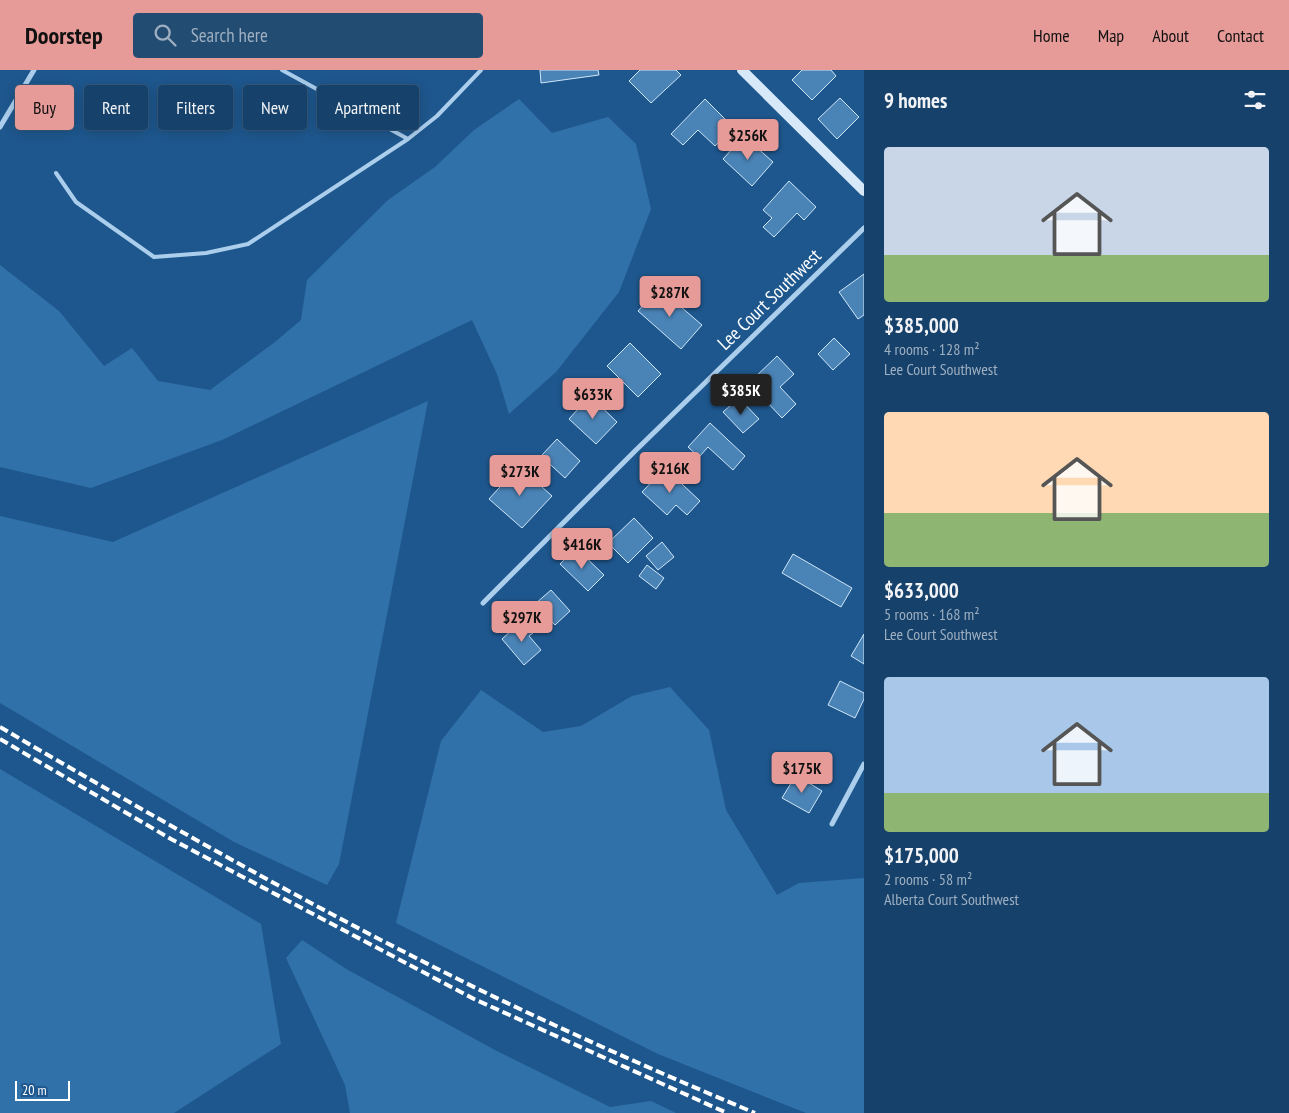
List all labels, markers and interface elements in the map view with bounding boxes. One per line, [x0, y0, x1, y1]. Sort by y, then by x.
search box [133, 13, 483, 58]
text: Doorstep [25, 20, 103, 51]
icon: search [151, 21, 179, 49]
text: Search here [191, 23, 268, 47]
text: Home [1033, 24, 1070, 47]
text: Map [1098, 24, 1124, 47]
text: About [1152, 24, 1189, 47]
text: Contact [1217, 24, 1264, 47]
chip: Buy [15, 85, 74, 130]
chip: Rent [84, 85, 148, 130]
chip: Filters [158, 85, 233, 130]
chip: New [243, 85, 307, 130]
chip: Apartment [317, 85, 419, 130]
icon: filters [1241, 86, 1269, 114]
text: 9 homes [884, 87, 947, 114]
pin: $256K [713, 118, 783, 161]
text: $256K [729, 125, 767, 145]
icon: home [1032, 179, 1122, 269]
street label: Lee Court Southwest [712, 243, 826, 354]
pin: $287K [635, 276, 705, 318]
text: $287K [651, 282, 689, 302]
text: $385,000 [884, 312, 959, 339]
text: 4 rooms · 128 m² [884, 339, 980, 359]
text: Lee Court Southwest [884, 359, 998, 379]
pin: $385K [706, 374, 776, 416]
pin: $633K [558, 378, 628, 420]
text: $385K [722, 380, 760, 400]
text: $633K [574, 384, 612, 404]
icon: home [1032, 444, 1122, 534]
pin: $216K [635, 452, 705, 494]
pin: $273K [485, 454, 555, 497]
text: $216K [651, 458, 689, 478]
text: $273K [501, 461, 539, 481]
pin: $416K [547, 528, 617, 570]
text: $416K [563, 534, 601, 554]
text: $633,000 [884, 577, 959, 604]
pin: $297K [487, 600, 557, 643]
text: 5 rooms · 168 m² [884, 604, 980, 624]
text: $297K [503, 607, 541, 627]
text: Lee Court Southwest [884, 624, 998, 644]
icon: home [1032, 709, 1122, 799]
pin: $175K [767, 752, 837, 794]
text: $175K [783, 758, 821, 778]
text: $175,000 [884, 842, 959, 869]
text: 2 rooms · 58 m² [884, 869, 972, 889]
text: Alberta Court Southwest [884, 889, 1019, 909]
scale bar [15, 1078, 70, 1101]
text: 20 m [22, 1081, 47, 1099]

